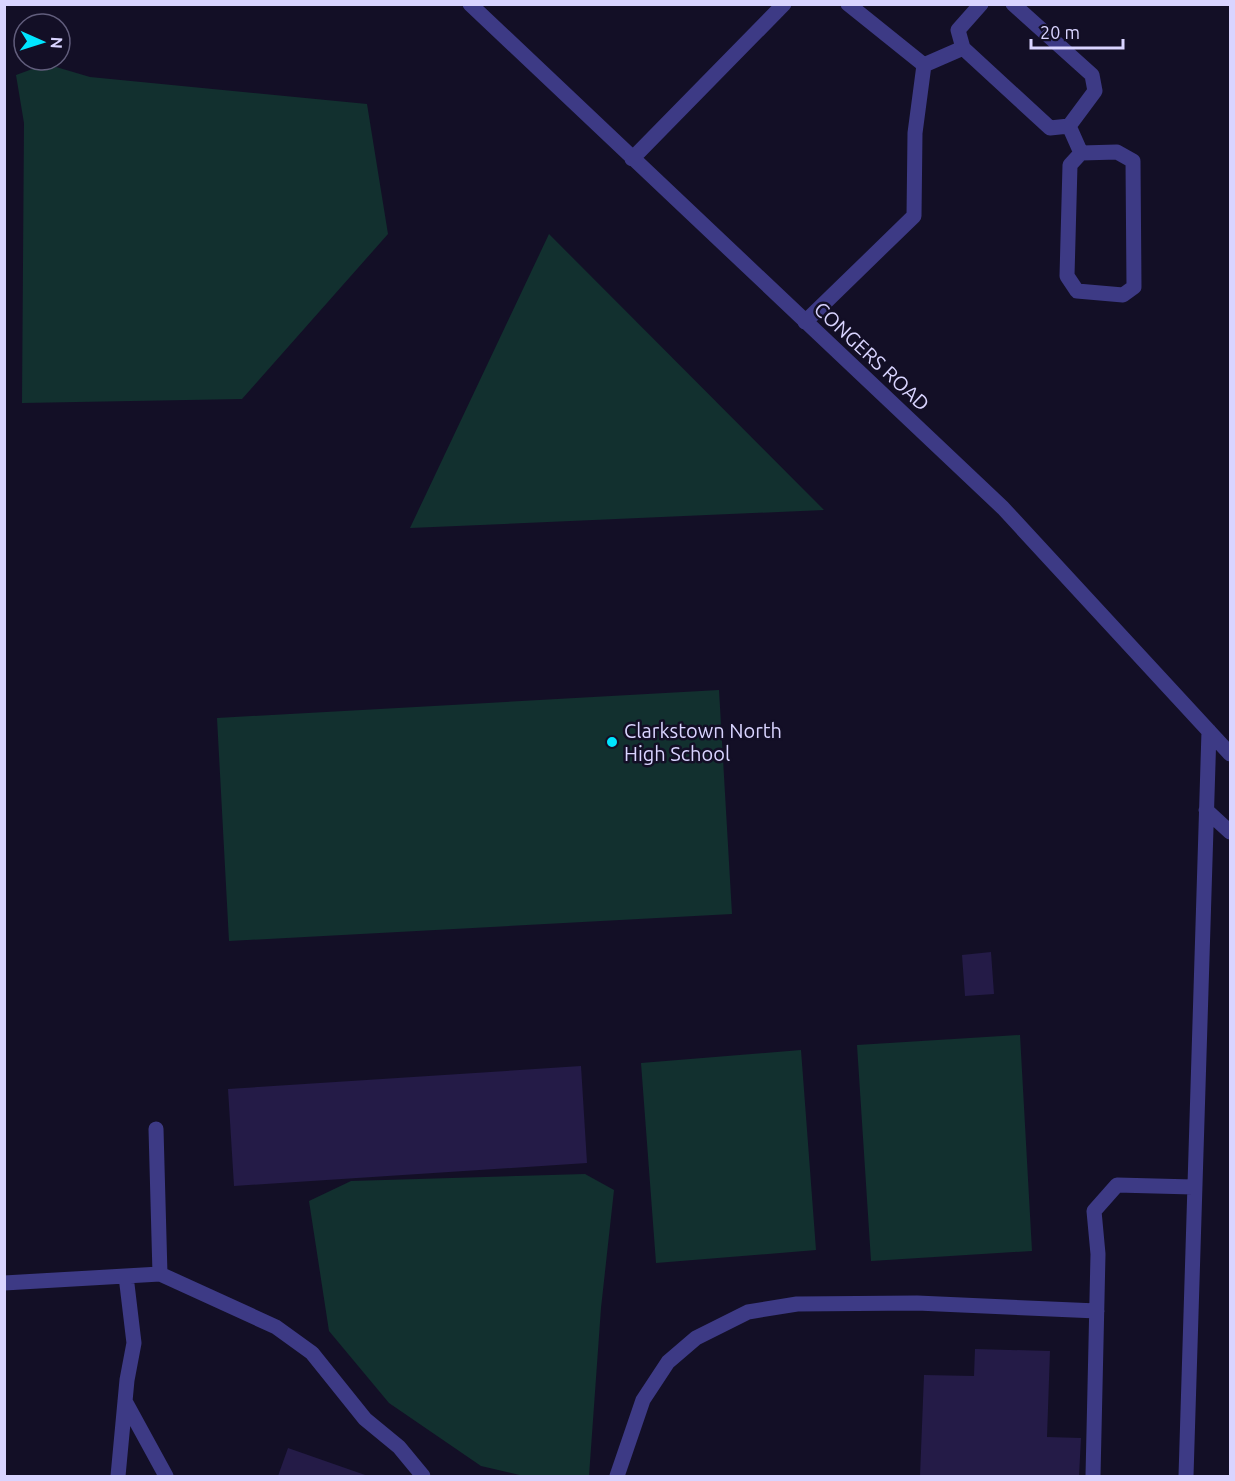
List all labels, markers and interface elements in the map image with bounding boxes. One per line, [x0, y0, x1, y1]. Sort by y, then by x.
north arrow [12, 12, 72, 72]
scale bar [1031, 12, 1122, 50]
text: 20 m [1040, 22, 1080, 42]
text: N [48, 36, 66, 49]
street label: CONGERS ROAD [810, 297, 934, 415]
place label: Clarkstown North High School [624, 719, 782, 765]
marker: Clarkstown North High School [605, 735, 619, 749]

